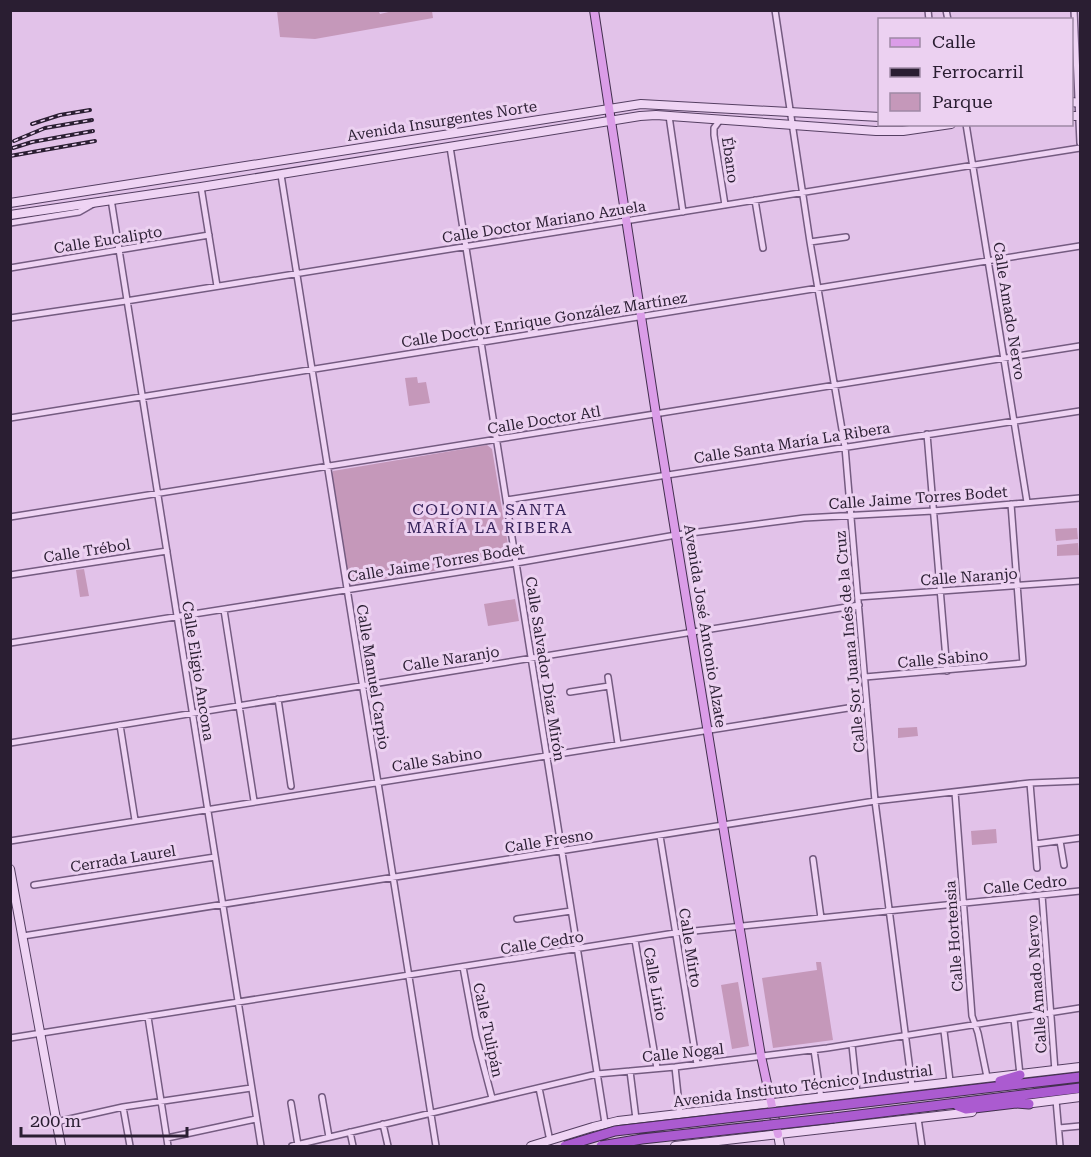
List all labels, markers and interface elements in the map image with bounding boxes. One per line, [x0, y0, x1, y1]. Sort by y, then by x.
legend [878, 18, 1073, 126]
text: Calle [932, 31, 976, 52]
text: Ferrocarril [932, 61, 1024, 82]
text: Parque [932, 91, 993, 112]
street label: Avenida Insurgentes Norte [346, 97, 538, 145]
street label: Ébano [718, 136, 742, 184]
street label: Calle Doctor Mariano Azuela [441, 197, 647, 247]
street label: Calle Eucalipto [53, 223, 163, 257]
street label: Calle Amado Nervo [989, 241, 1029, 381]
street label: Calle Doctor Enrique González Martínez [400, 289, 688, 351]
street label: Calle Doctor Atl [486, 402, 602, 438]
street label: Calle Santa María La Ribera [692, 419, 892, 467]
street label: Calle Jaime Torres Bodet [828, 483, 1008, 513]
district label: COLONIA SANTA MARÍA LA RIBERA [406, 500, 574, 537]
street label: Avenida José Antonio Alzate [680, 523, 730, 729]
street label: Calle Sor Juana Inés de la Cruz [831, 530, 869, 754]
street label: Calle Trébol [42, 535, 132, 567]
street label: Calle Jaime Torres Bodet [346, 540, 526, 586]
street label: Calle Naranjo [920, 565, 1018, 589]
street label: Calle Salvador Díaz Mirón [521, 575, 569, 763]
street label: Calle Eligio Ancona [178, 600, 218, 742]
street label: Calle Manuel Carpio [353, 603, 393, 751]
street label: Calle Naranjo [401, 642, 501, 676]
street label: Calle Sabino [897, 646, 989, 672]
street label: Calle Sabino [391, 744, 483, 776]
street label: Calle Fresno [503, 825, 595, 857]
street label: Cerrada Laurel [69, 842, 177, 876]
street label: Calle Cedro [982, 872, 1068, 898]
street label: Calle Hortensia [941, 880, 967, 992]
street label: Calle Mirto [675, 907, 705, 989]
street label: Calle Amado Nervo [1023, 914, 1051, 1054]
street label: Calle Cedro [499, 928, 585, 958]
street label: Calle Lirio [640, 946, 670, 1022]
street label: Calle Tulipán [469, 981, 507, 1079]
street label: Calle Nogal [641, 1040, 725, 1066]
street label: Avenida Instituto Técnico Industrial [672, 1061, 934, 1111]
scale bar [21, 1100, 188, 1138]
text: 200 m [30, 1110, 81, 1131]

